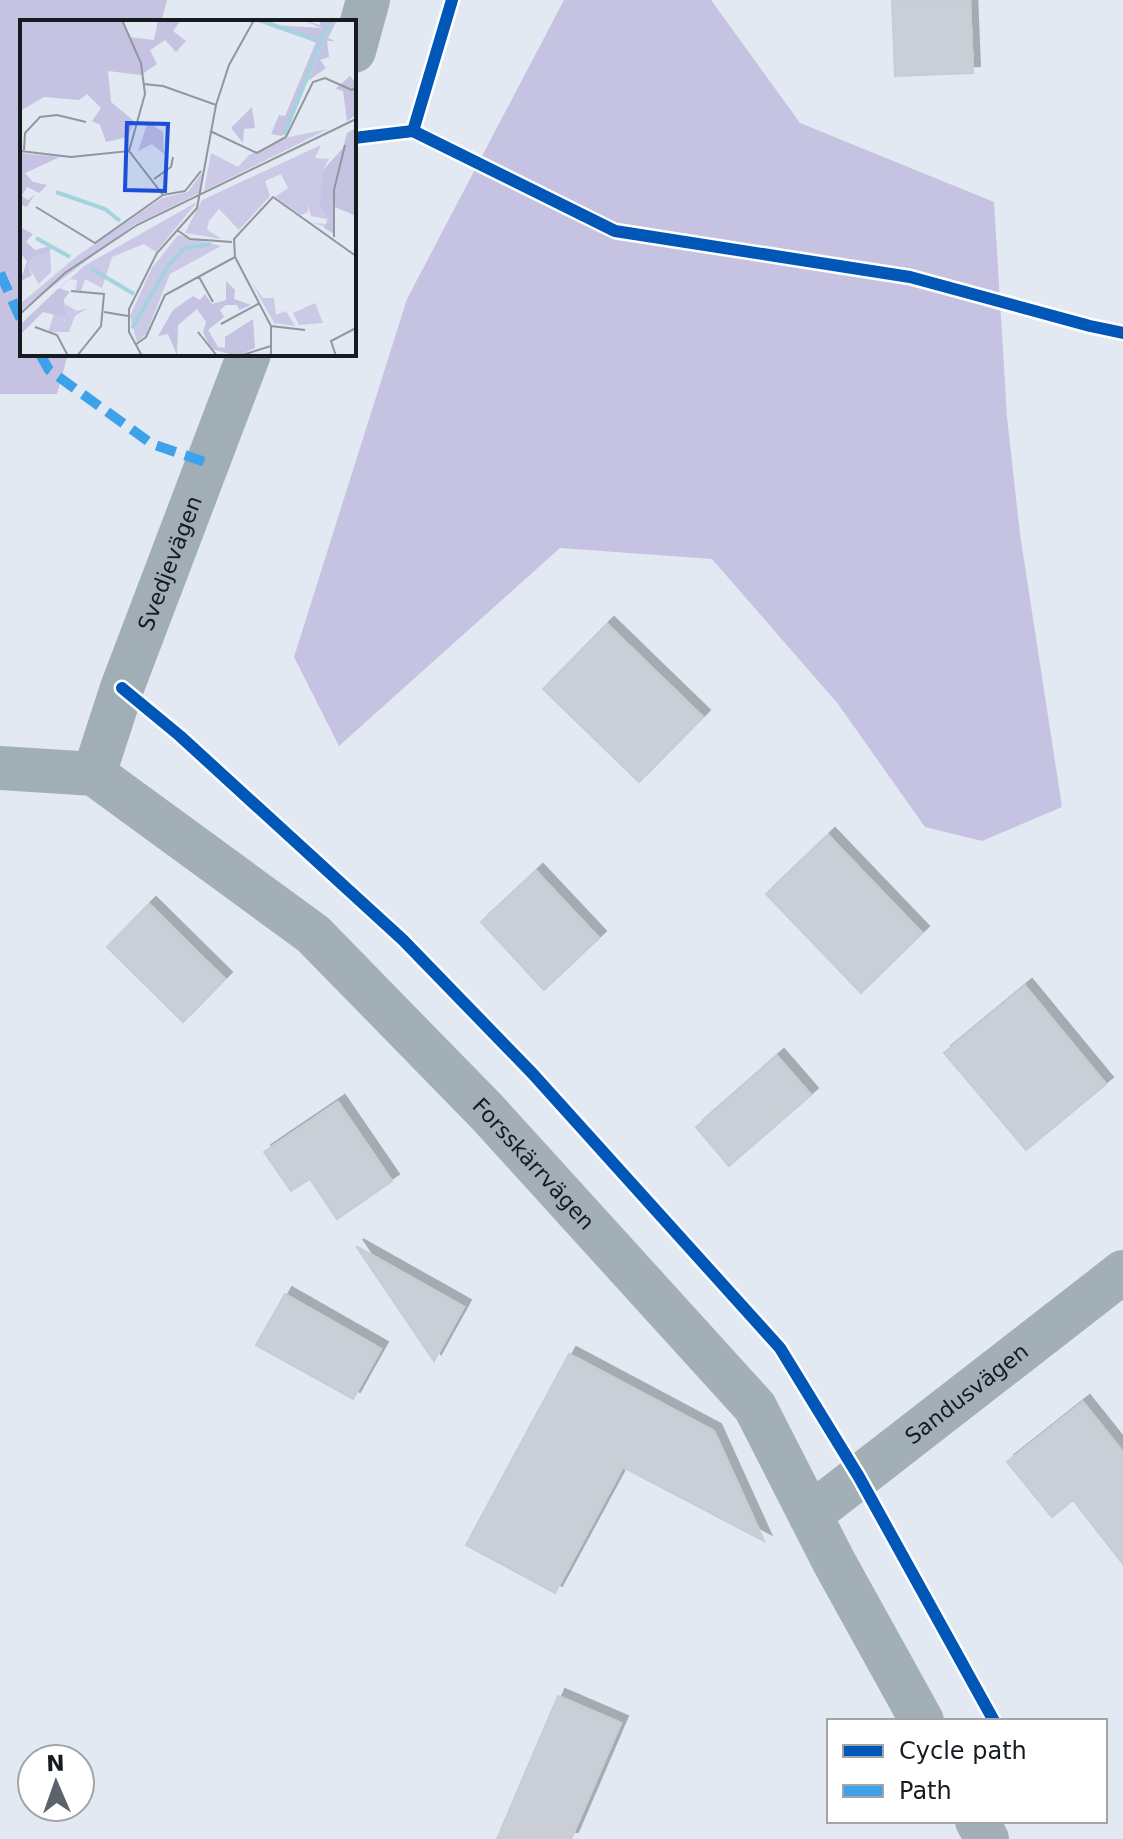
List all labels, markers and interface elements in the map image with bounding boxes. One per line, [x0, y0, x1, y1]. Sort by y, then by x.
inset map [20, 20, 356, 356]
street label: Svedjevägen [133, 492, 207, 634]
street label: Forsskärrvägen [467, 1093, 600, 1235]
street label: Sandusvägen [900, 1338, 1033, 1449]
legend [827, 1719, 1107, 1823]
text: Cycle path [899, 1737, 1027, 1765]
north arrow [16, 1743, 96, 1823]
text: N [46, 1751, 65, 1776]
text: Path [899, 1777, 952, 1805]

